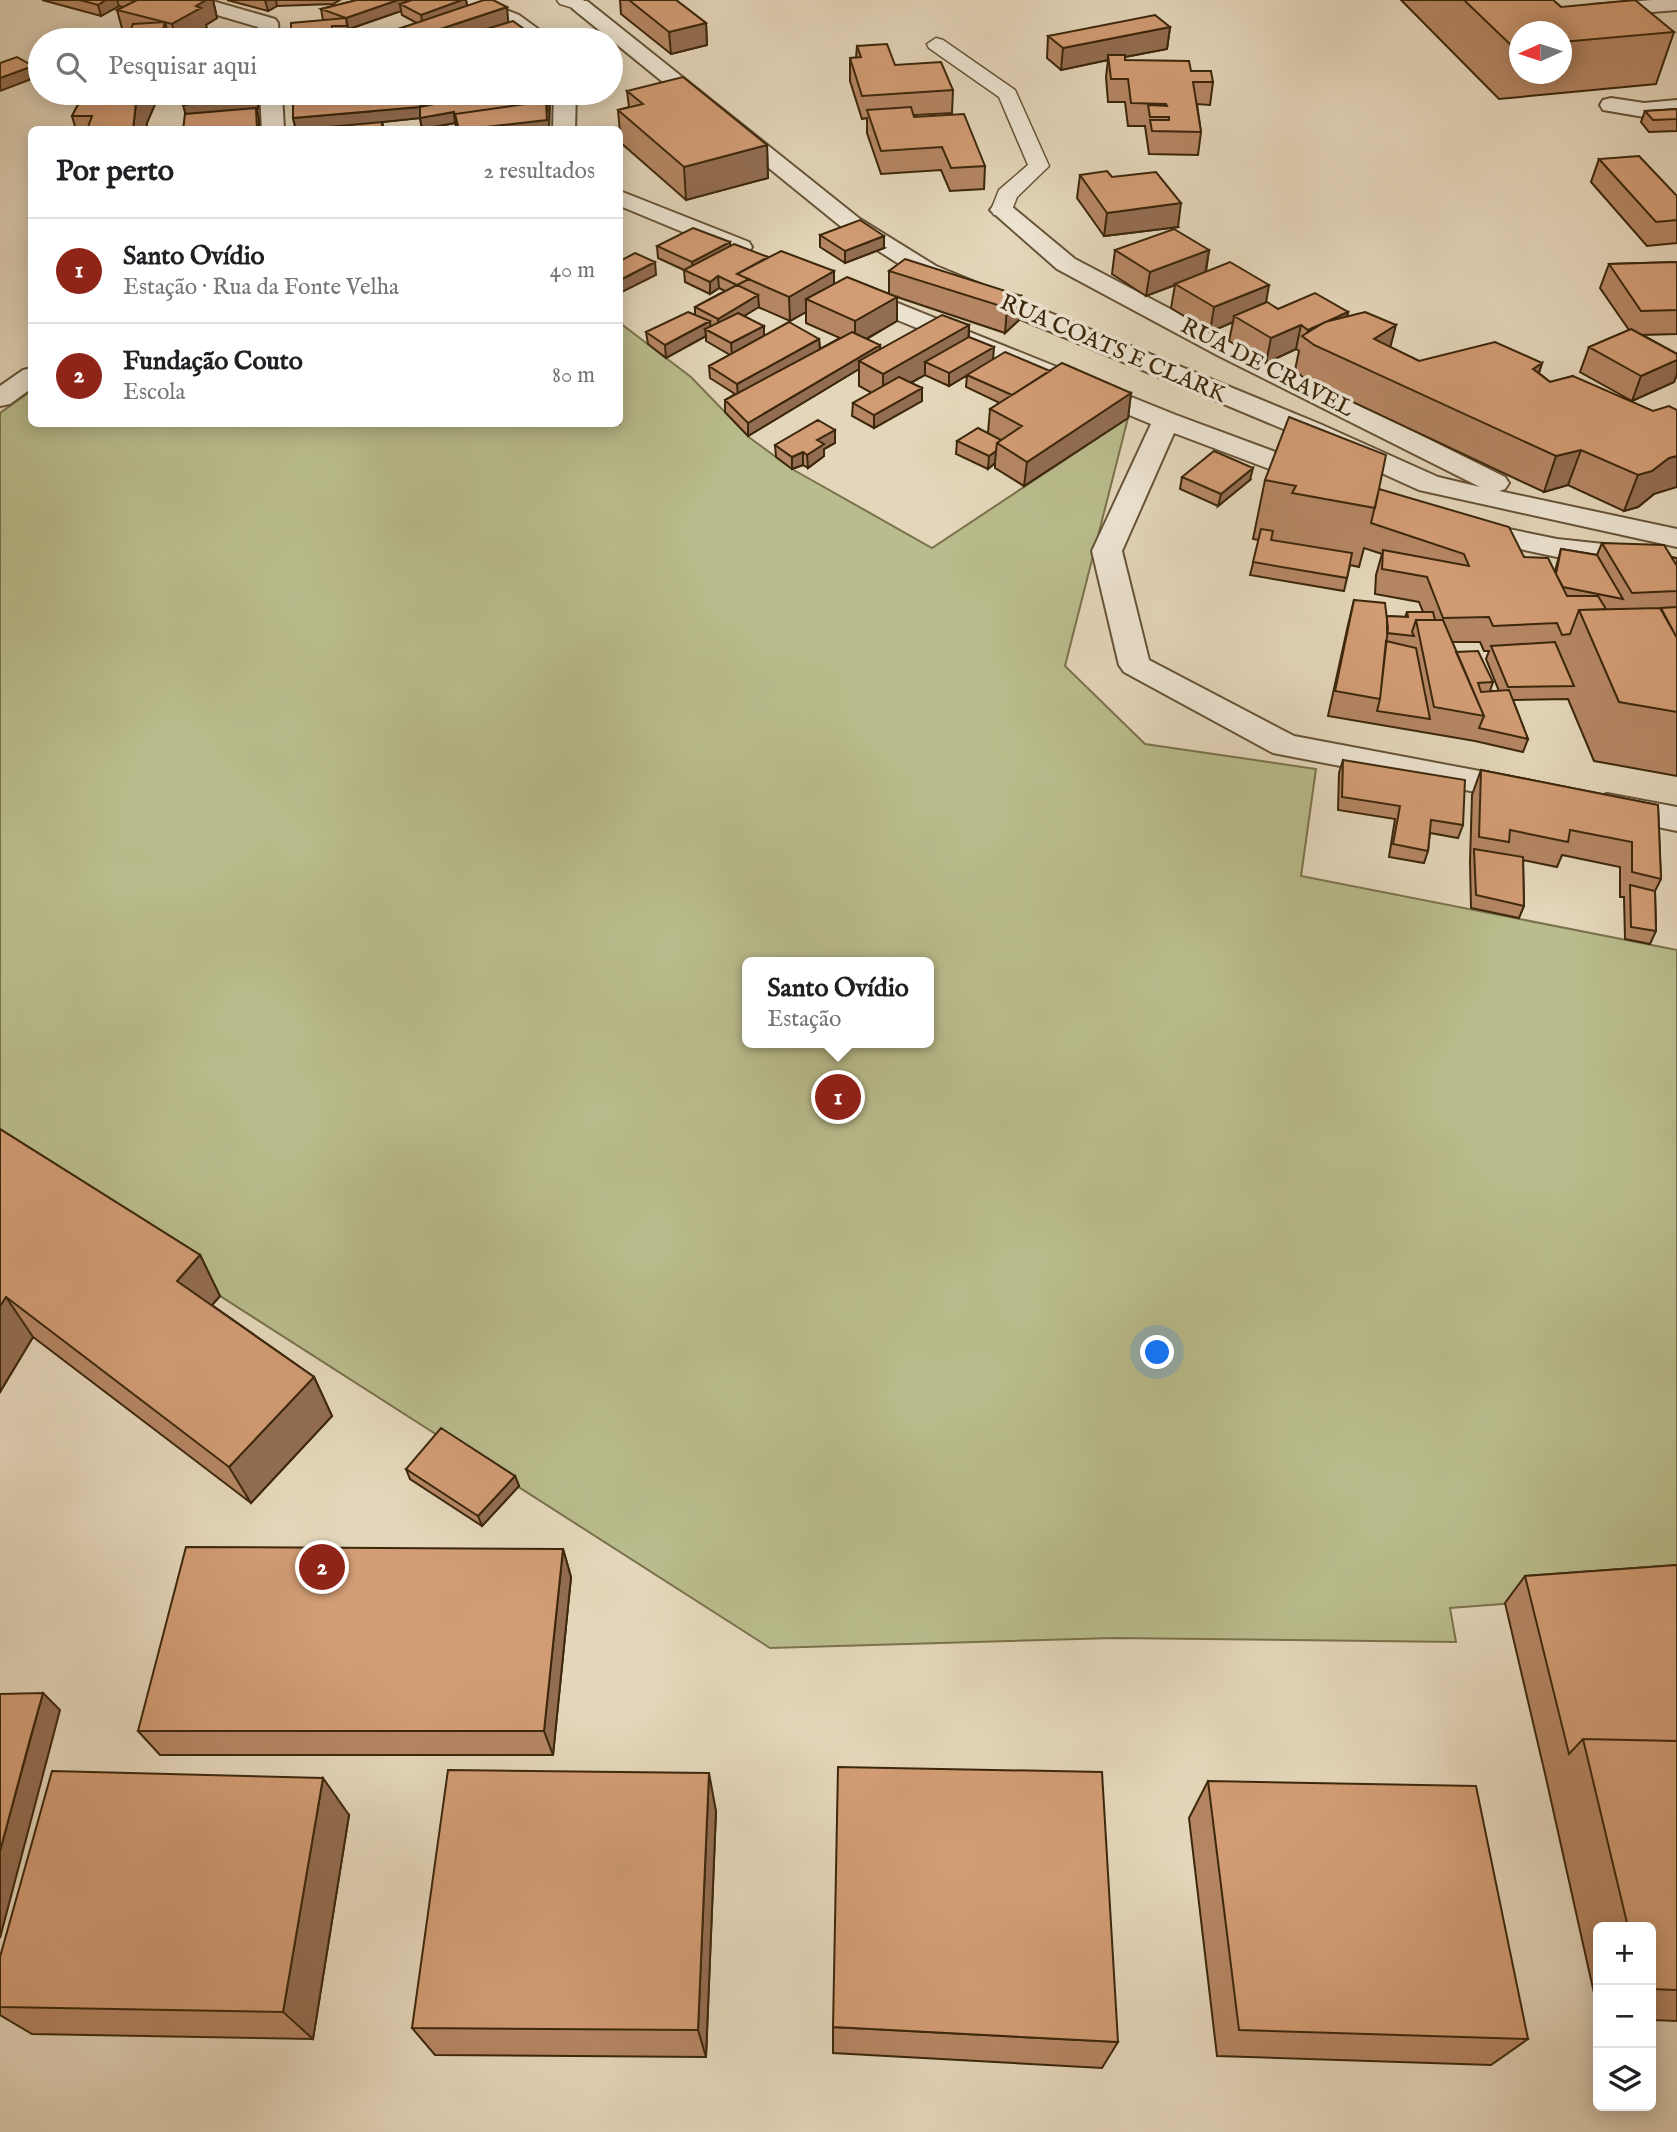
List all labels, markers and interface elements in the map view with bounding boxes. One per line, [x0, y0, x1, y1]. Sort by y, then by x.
north arrow [1509, 21, 1572, 84]
search box [28, 28, 623, 105]
icon: search [52, 48, 90, 86]
text: Pesquisar aqui [108, 50, 257, 83]
text: Por perto [56, 153, 174, 191]
text: 2 resultados [483, 157, 595, 186]
text: Santo Ovídio [123, 240, 265, 273]
text: 1 [75, 256, 83, 285]
text: 40 m [550, 256, 595, 285]
text: Estação · Rua da Fonte Velha [123, 273, 399, 302]
street label: RUA COATS E CLARK [996, 288, 1231, 410]
street label: RUA DE CRAVEL [1176, 312, 1359, 424]
text: Fundação Couto [123, 345, 303, 378]
text: 2 [74, 361, 84, 390]
text: 80 m [552, 361, 595, 390]
text: Escola [123, 378, 185, 407]
popup [742, 957, 934, 1048]
text: Santo Ovídio [767, 972, 909, 1005]
text: Estação [767, 1005, 841, 1034]
pin: 1 [815, 1071, 861, 1123]
your location [1140, 1335, 1174, 1369]
pin: 2 [299, 1541, 345, 1593]
map controls [1593, 1922, 1656, 2111]
button: + [1593, 1922, 1656, 1985]
button: − [1593, 1985, 1656, 2048]
button: layers [1593, 2048, 1656, 2111]

